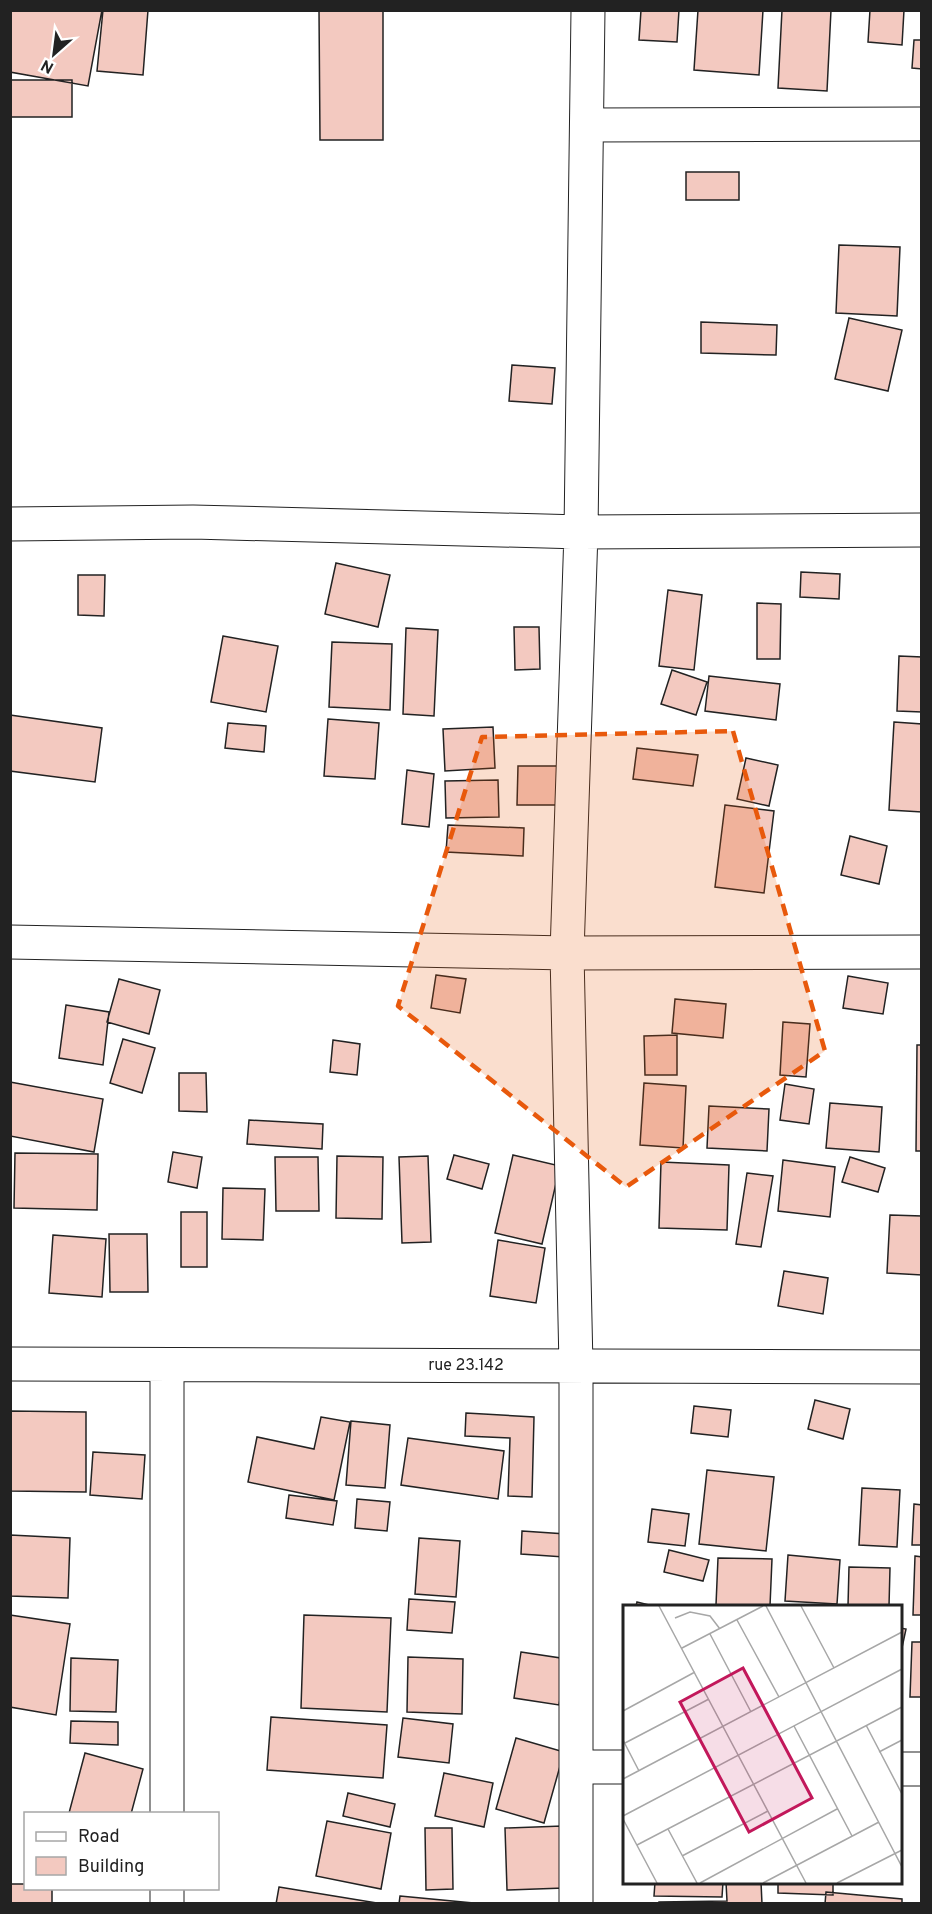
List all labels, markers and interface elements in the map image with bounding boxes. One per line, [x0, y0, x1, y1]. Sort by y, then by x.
north arrow [24, 24, 84, 84]
text: N [38, 54, 58, 77]
street label: rue 23.142 [428, 1356, 504, 1376]
inset map [623, 1605, 902, 1884]
legend [24, 1812, 219, 1890]
text: Road [78, 1826, 120, 1849]
text: Building [78, 1856, 144, 1879]

